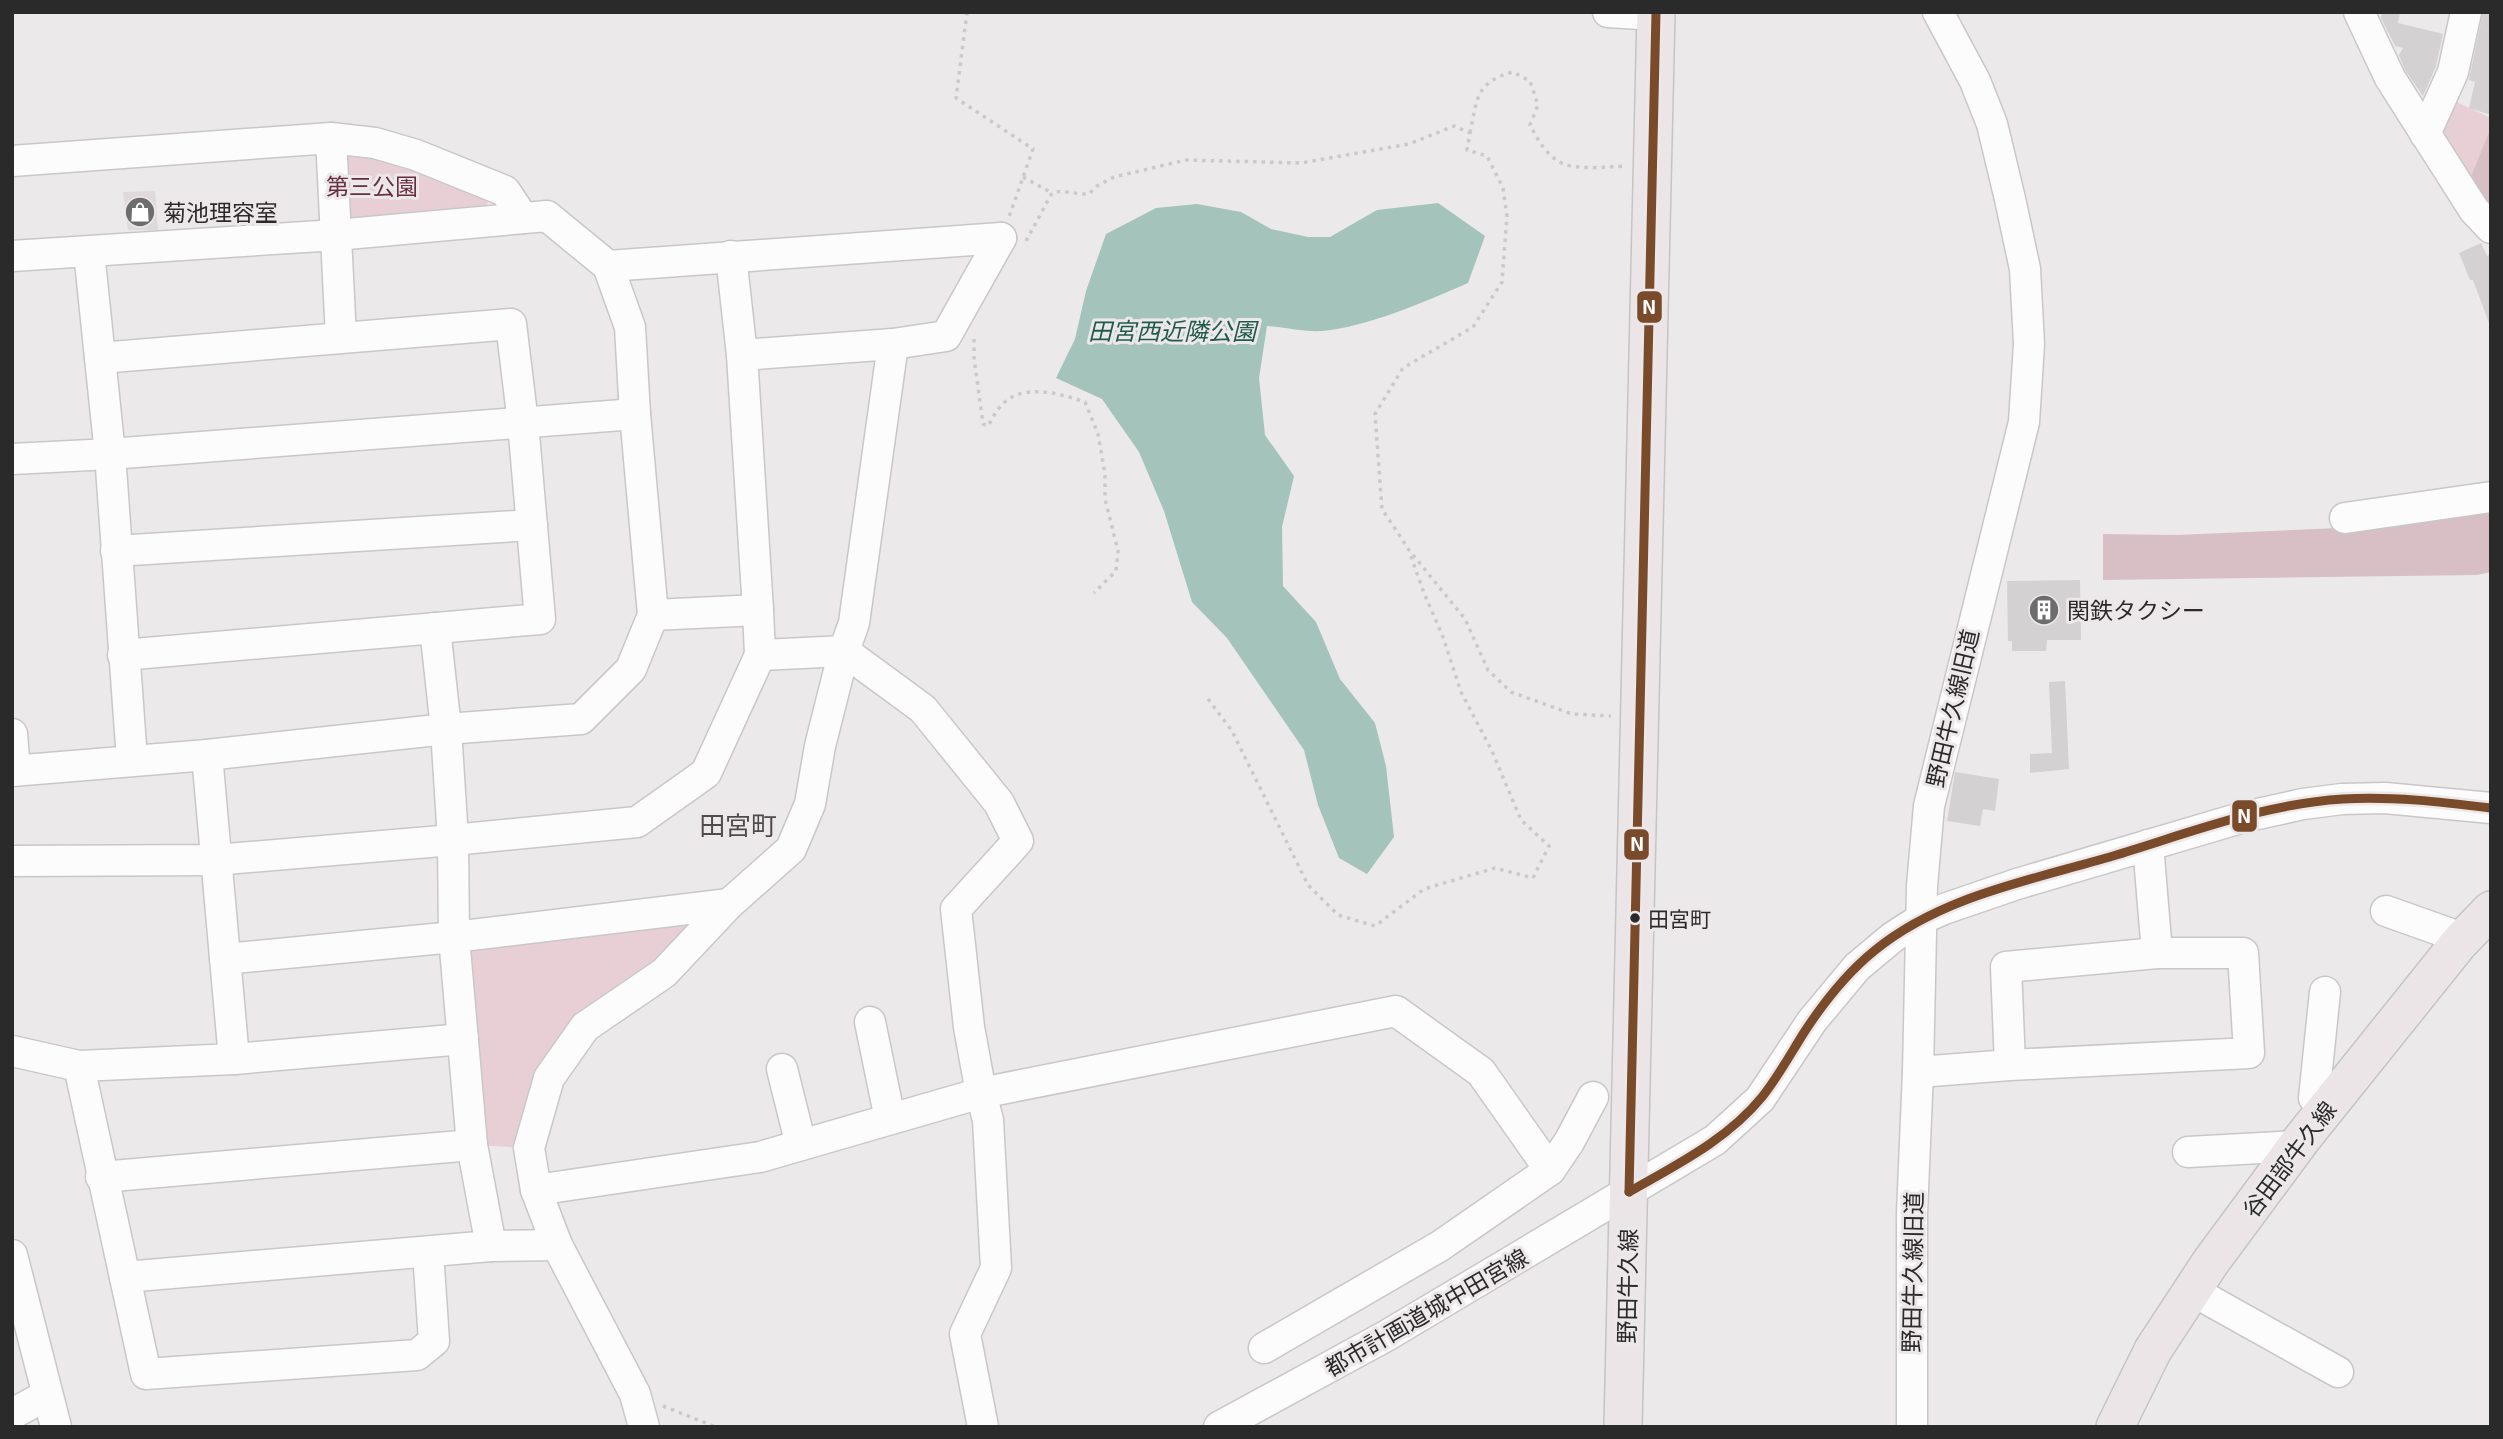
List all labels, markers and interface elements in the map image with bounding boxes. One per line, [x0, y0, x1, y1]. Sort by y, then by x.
park label: 第三公園 [326, 172, 418, 200]
shop icon: 菊池理容室 [123, 195, 157, 229]
place label: 菊池理容室 [163, 198, 278, 226]
line badge: N [1636, 290, 1663, 324]
text: N [1642, 295, 1656, 318]
water label: 田宮西近隣公園 [1088, 316, 1259, 345]
building icon: 関鉄タクシー [2027, 593, 2061, 627]
place label: 関鉄タクシー [2067, 596, 2205, 624]
street label: 野田牛久線旧道 [1920, 626, 1984, 790]
line badge: N [2231, 799, 2258, 833]
text: N [2237, 804, 2251, 827]
district label: 田宮町 [699, 809, 777, 840]
line badge: N [1623, 828, 1650, 861]
text: N [1630, 832, 1644, 855]
place label: 田宮町 [1648, 906, 1711, 931]
marker: 田宮町 [1628, 911, 1642, 925]
street label: 谷田部牛久線 [2236, 1095, 2342, 1223]
street label: 野田牛久線旧道 [1897, 1191, 1927, 1353]
street label: 野田牛久線 [1612, 1228, 1642, 1344]
street label: 都市計画道城中田宮線 [1319, 1242, 1533, 1382]

